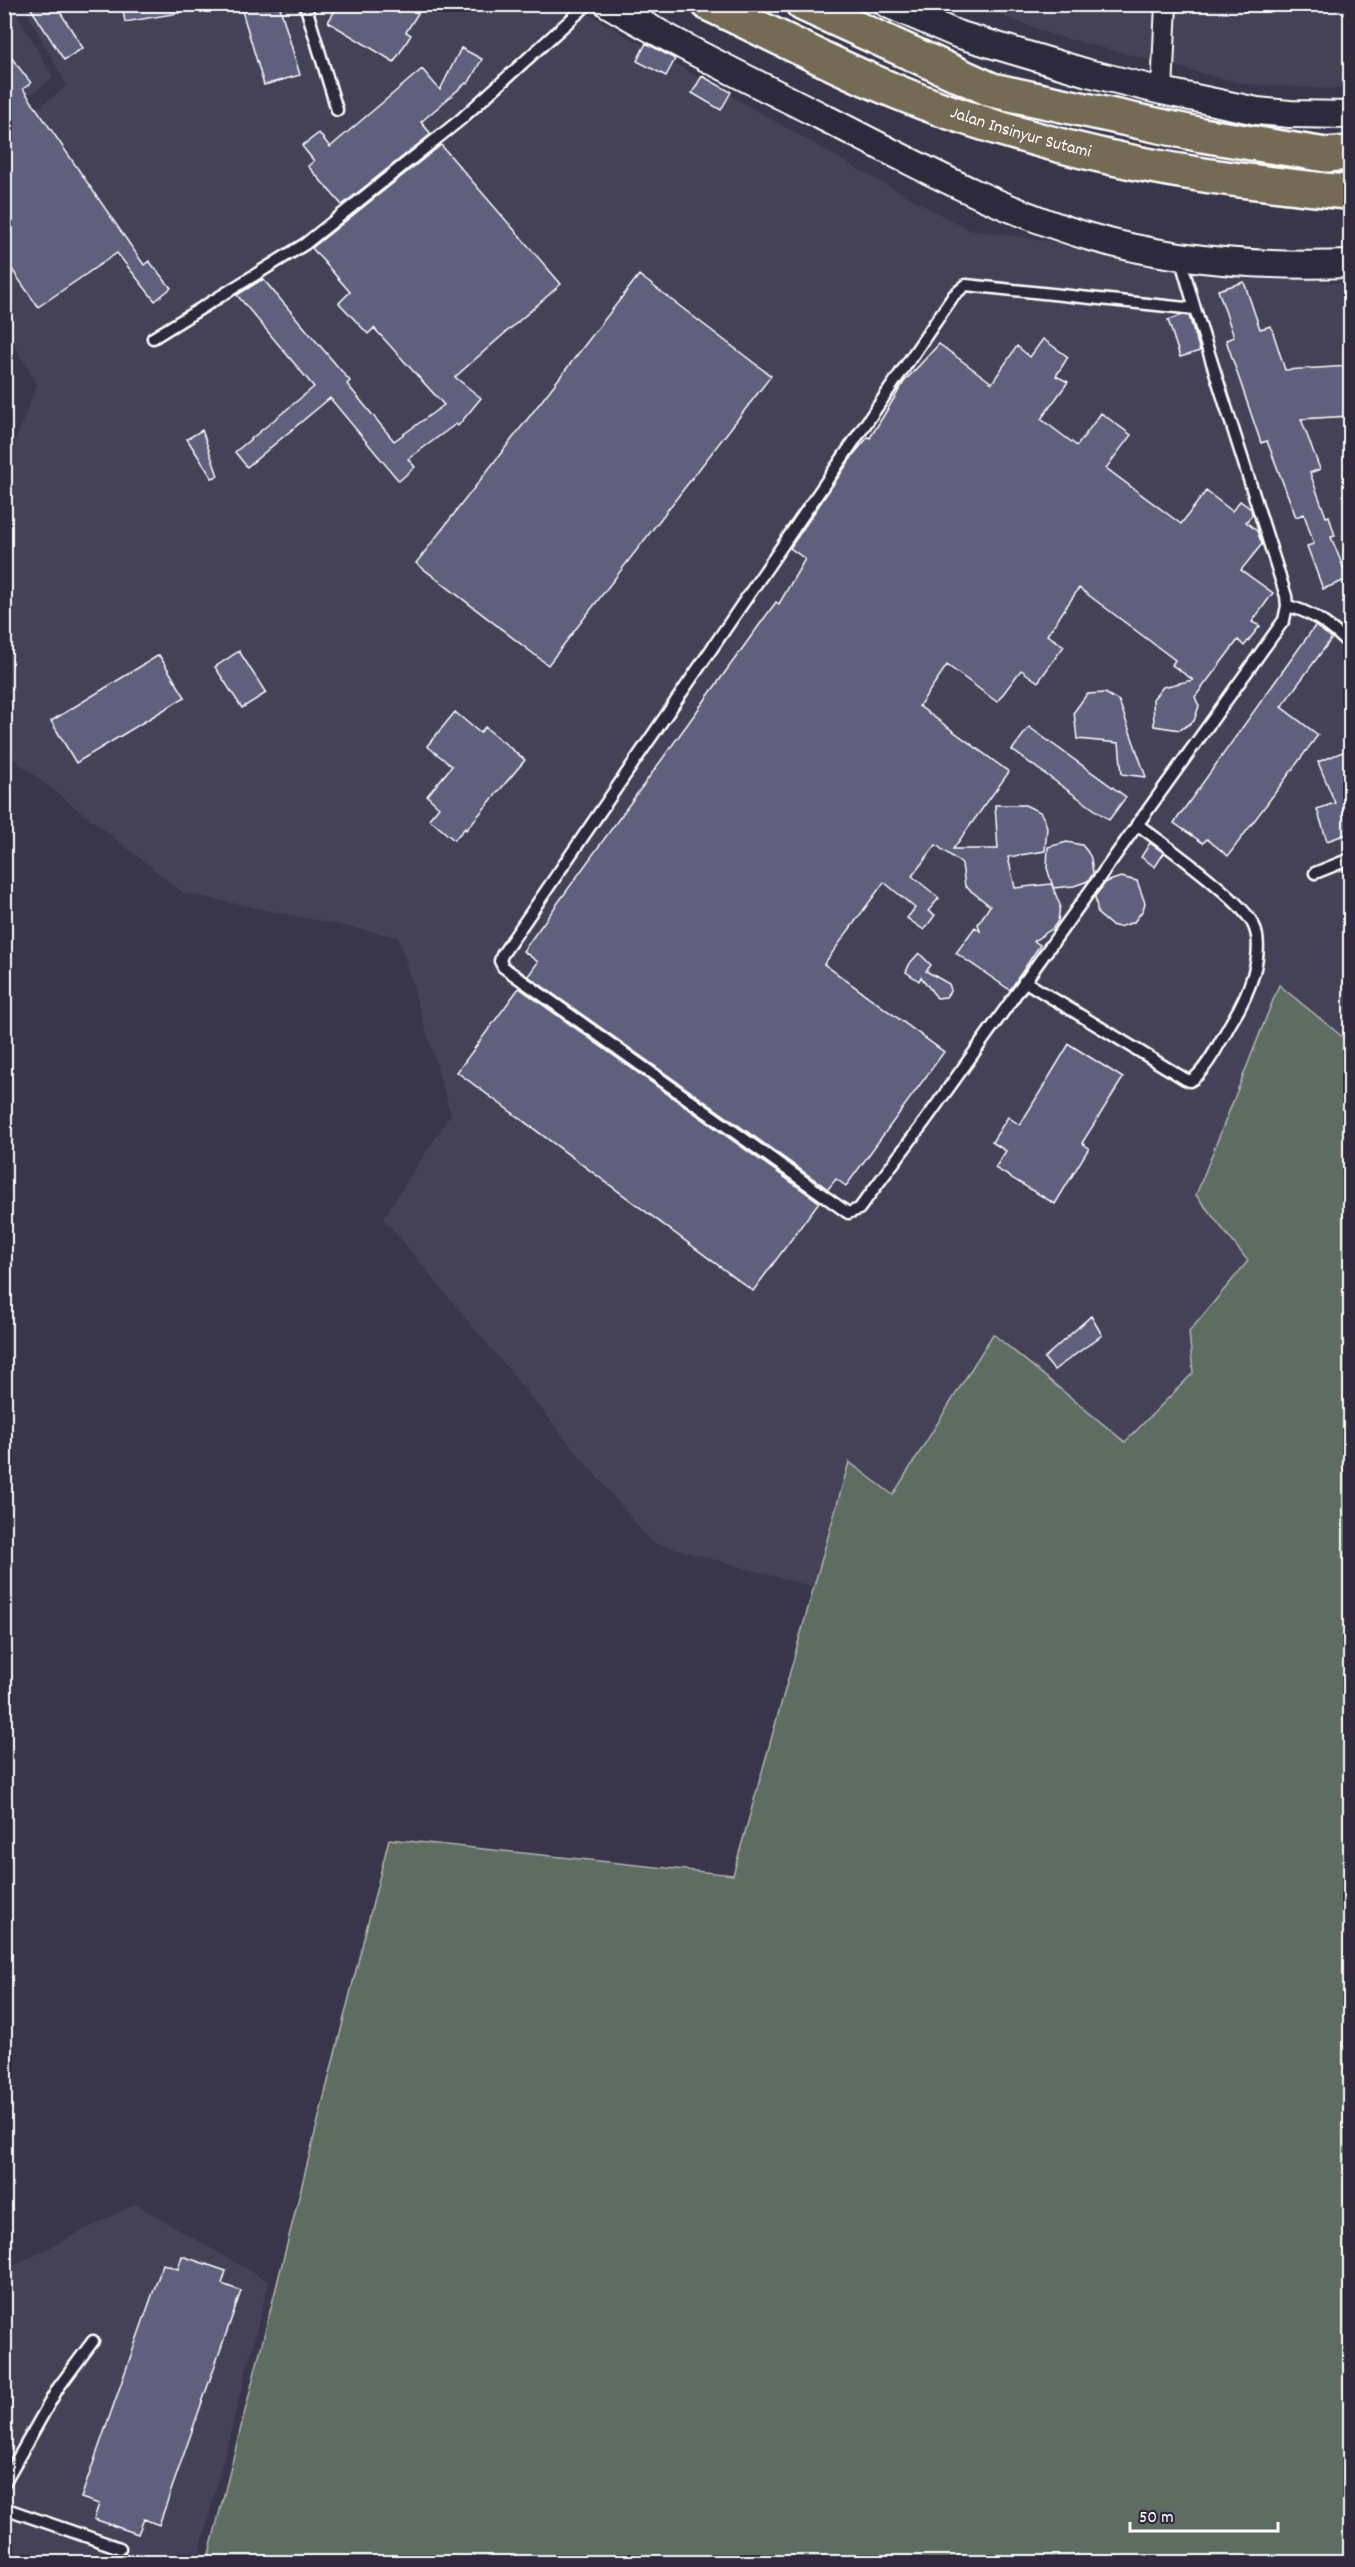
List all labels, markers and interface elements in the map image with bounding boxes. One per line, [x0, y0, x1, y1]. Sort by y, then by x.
street label: Jalan Insinyur Sutami [947, 101, 1094, 165]
scale bar [1130, 2495, 1278, 2533]
text: 50 m [1139, 2506, 1174, 2531]

